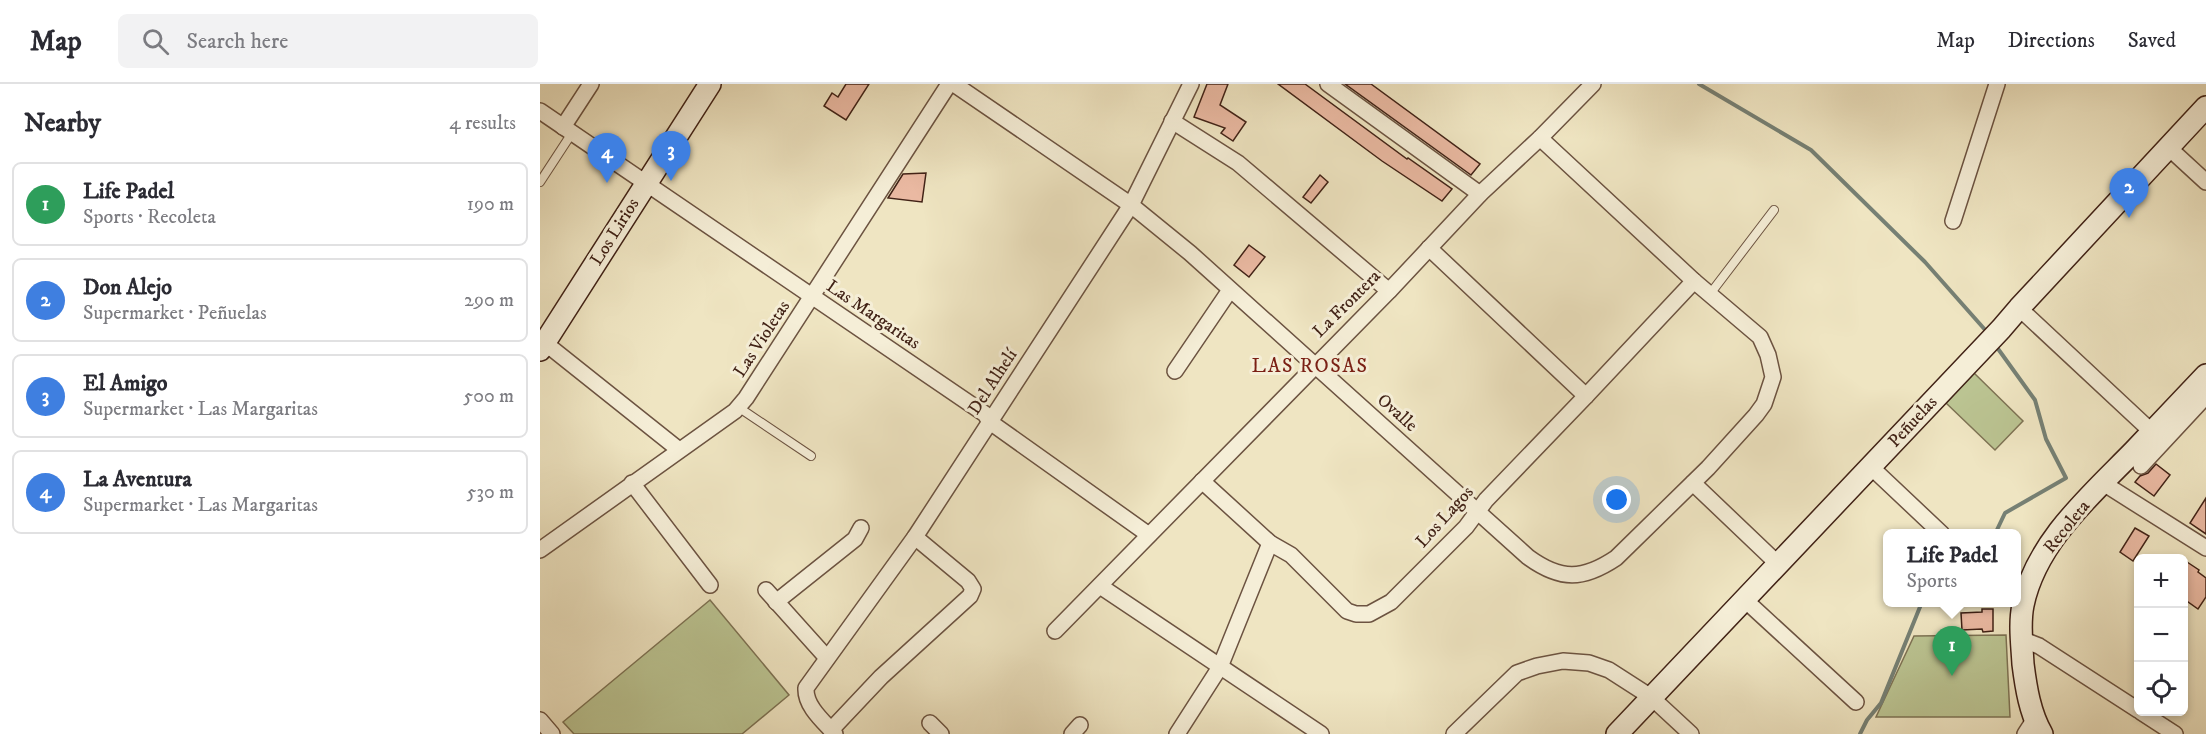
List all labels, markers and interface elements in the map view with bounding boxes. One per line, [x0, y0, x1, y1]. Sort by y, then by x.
search box [118, 14, 538, 68]
text: Map [30, 24, 82, 59]
icon: search [139, 25, 172, 58]
text: Search here [187, 28, 288, 55]
text: Map [1936, 28, 1975, 54]
text: Directions [2008, 28, 2095, 54]
text: Saved [2128, 28, 2176, 54]
text: Nearby [24, 107, 101, 140]
text: 4 results [449, 111, 516, 136]
pin: 3 [652, 132, 690, 181]
pin: 4 [588, 134, 626, 183]
pin: 2 [2110, 168, 2148, 218]
text: Life Padel [83, 178, 174, 205]
text: 1 [42, 192, 49, 217]
text: 190 m [467, 192, 514, 217]
street label: Los Lirios [586, 194, 644, 270]
text: Sports · Recoleta [83, 205, 216, 230]
street label: La Frontera [1308, 265, 1386, 343]
text: Don Alejo [83, 274, 172, 301]
street label: Las Margaritas [822, 276, 924, 354]
text: 2 [41, 288, 50, 313]
text: 290 m [464, 288, 514, 313]
street label: Las Violetas [729, 296, 795, 382]
text: Supermarket · Peñuelas [83, 301, 267, 326]
street label: Del Alhelí [964, 344, 1023, 419]
district label: LAS ROSAS [1252, 354, 1368, 379]
text: El Amigo [83, 370, 168, 397]
text: 3 [42, 384, 49, 409]
text: 500 m [463, 384, 514, 409]
street label: Ovalle [1372, 389, 1422, 437]
street label: Peñuelas [1884, 392, 1942, 452]
text: Supermarket · Las Margaritas [83, 397, 318, 422]
text: La Aventura [83, 466, 192, 493]
text: 4 [40, 480, 51, 505]
text: 530 m [467, 480, 514, 505]
street label: Los Lagos [1411, 481, 1479, 553]
your location [1602, 485, 1631, 514]
text: Supermarket · Las Margaritas [83, 493, 318, 518]
street label: Recoleta [2039, 496, 2095, 558]
popup [1883, 529, 2021, 607]
text: Life Padel [1906, 542, 1998, 569]
map controls [2134, 554, 2188, 716]
button: + [2134, 554, 2188, 608]
text: Sports [1906, 569, 1957, 594]
button: − [2134, 608, 2188, 662]
pin: 1 [1932, 626, 1972, 676]
button: locate [2134, 662, 2188, 716]

